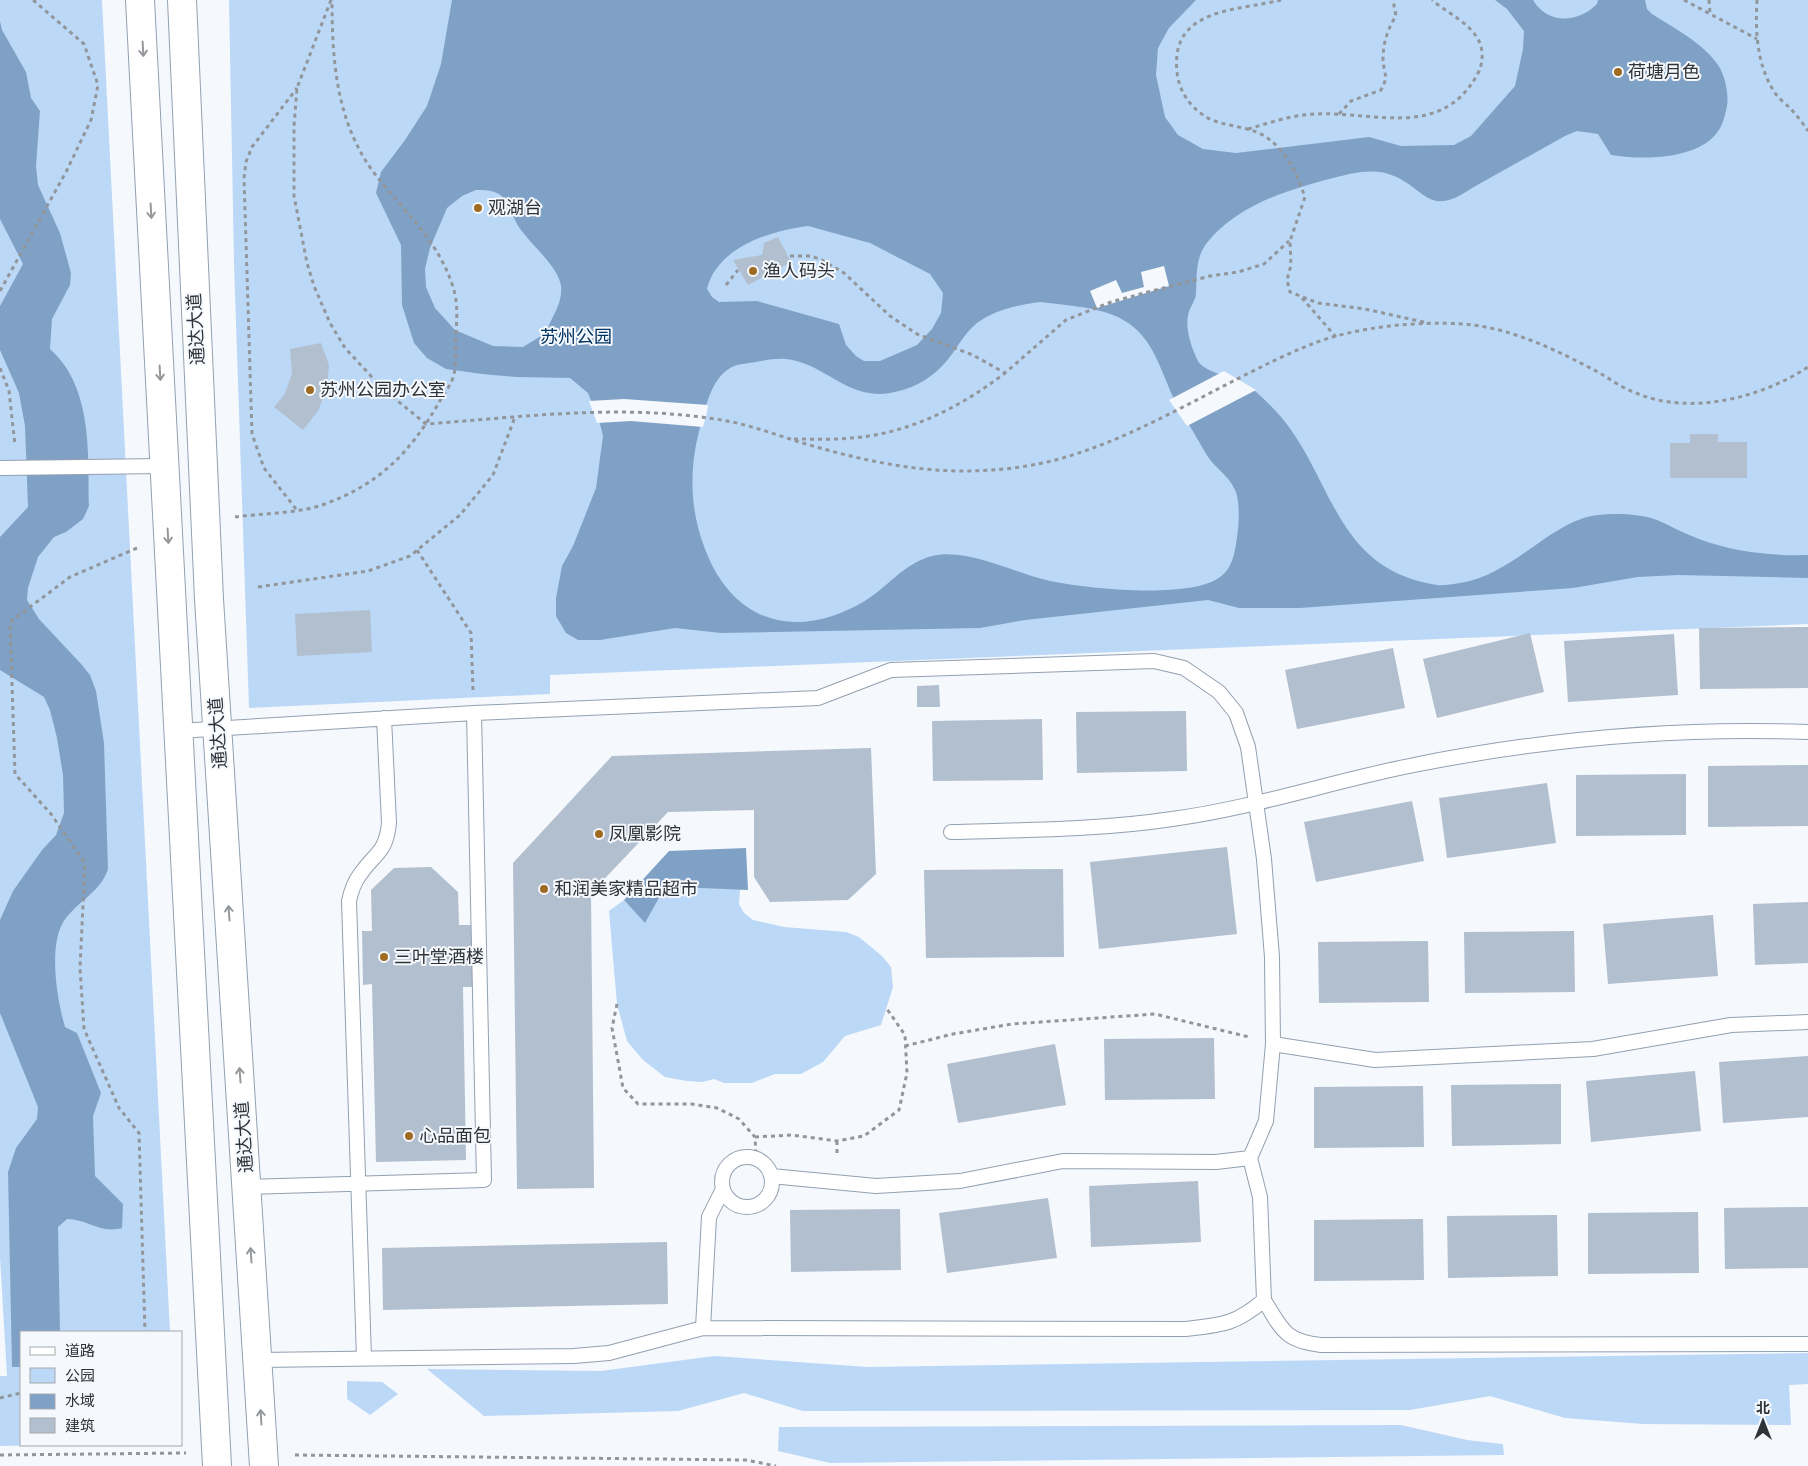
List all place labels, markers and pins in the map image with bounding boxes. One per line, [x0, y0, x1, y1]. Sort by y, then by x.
place label: 荷塘月色 [1628, 59, 1700, 84]
marker: 荷塘月色 [1612, 66, 1624, 78]
place label: 观湖台 [488, 195, 542, 220]
marker: 观湖台 [472, 202, 484, 214]
place label: 渔人码头 [763, 258, 835, 283]
marker: 渔人码头 [747, 265, 759, 277]
place label: 苏州公园办公室 [320, 377, 446, 402]
marker: 苏州公园办公室 [304, 384, 316, 396]
place label: 凤凰影院 [609, 821, 681, 846]
marker: 凤凰影院 [593, 828, 605, 840]
place label: 和润美家精品超市 [554, 876, 698, 901]
marker: 和润美家精品超市 [538, 883, 550, 895]
place label: 三叶堂酒楼 [394, 944, 484, 969]
marker: 三叶堂酒楼 [378, 951, 390, 963]
place label: 心品面包 [419, 1123, 491, 1148]
marker: 心品面包 [403, 1130, 415, 1142]

